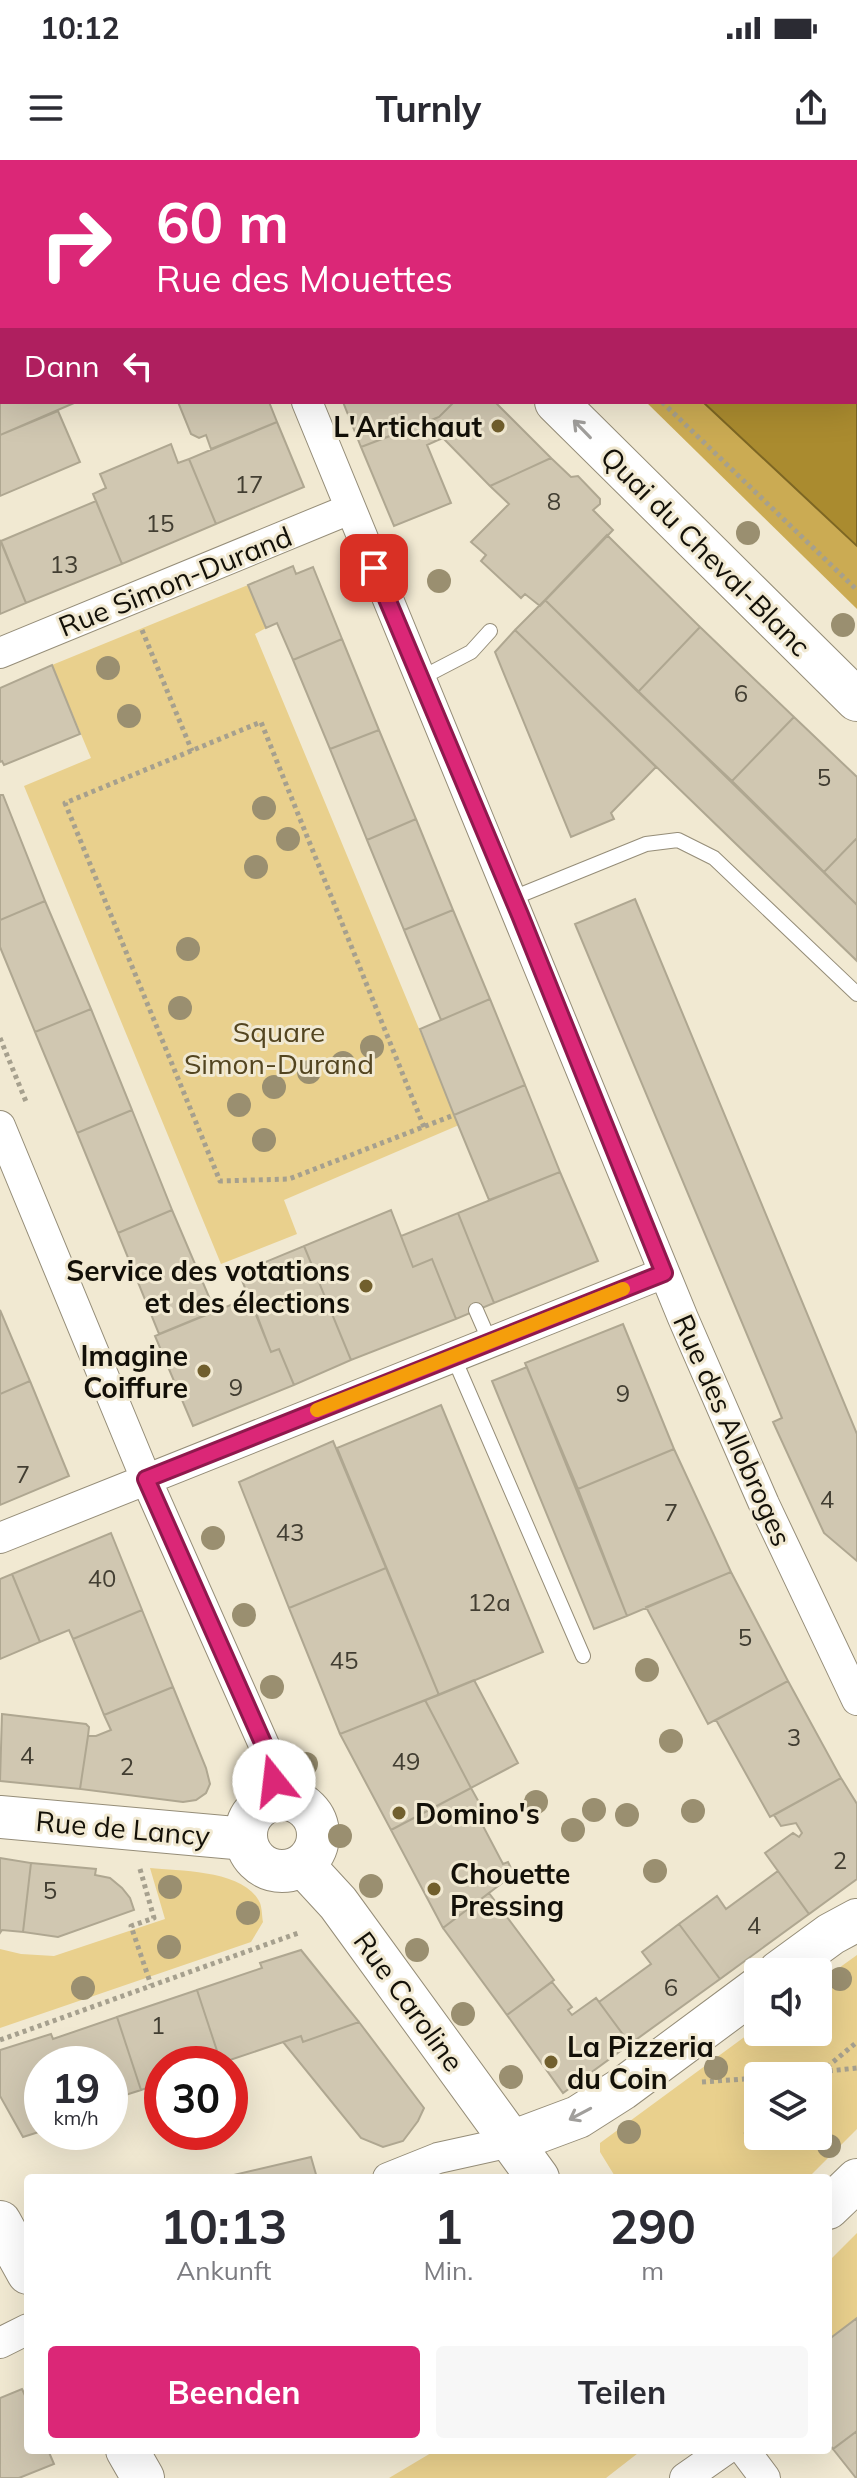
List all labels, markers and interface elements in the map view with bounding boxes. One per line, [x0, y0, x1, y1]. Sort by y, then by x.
text: 10:12 [40, 9, 119, 47]
icon: menu [24, 86, 68, 130]
text: Turnly [376, 86, 481, 131]
icon: share [789, 86, 833, 130]
text: 60 m [156, 187, 289, 257]
icon: right [24, 192, 128, 296]
text: Rue des Mouettes [156, 256, 453, 301]
icon: left [116, 344, 160, 388]
text: Dann [24, 347, 100, 385]
place label: L'Artichaut [333, 409, 482, 444]
marker: L'Artichaut [489, 417, 507, 435]
one-way arrow [573, 419, 592, 439]
street label: Quai du Cheval-Blanc [594, 439, 818, 663]
house number: 17 [235, 469, 263, 499]
house number: 8 [547, 486, 561, 516]
house number: 15 [146, 508, 174, 538]
street label: Rue Simon-Durand [53, 518, 297, 644]
pin [340, 534, 408, 602]
icon: arrive [352, 546, 396, 590]
house number: 13 [50, 549, 78, 579]
house number: 6 [734, 678, 748, 708]
house number: 5 [817, 762, 831, 792]
park label: Square Simon-Durand [184, 1014, 374, 1081]
place label: Service des votations et des élections [66, 1253, 350, 1320]
marker: Service des votations et des élections [357, 1277, 375, 1295]
street label: Rue des Allobroges [666, 1309, 800, 1551]
place label: Imagine Coiffure [81, 1338, 188, 1405]
marker: Imagine Coiffure [195, 1362, 213, 1380]
house number: 9 [229, 1372, 243, 1402]
house number: 9 [616, 1378, 630, 1408]
house number: 7 [16, 1459, 30, 1489]
house number: 4 [820, 1484, 834, 1514]
house number: 7 [664, 1497, 678, 1527]
house number: 43 [276, 1517, 304, 1547]
house number: 40 [88, 1563, 116, 1593]
house number: 12a [467, 1587, 511, 1617]
house number: 5 [738, 1622, 752, 1652]
house number: 45 [330, 1645, 358, 1675]
house number: 3 [787, 1722, 801, 1752]
position arrow [232, 1739, 316, 1823]
house number: 4 [20, 1740, 34, 1770]
house number: 49 [392, 1746, 420, 1776]
house number: 2 [120, 1751, 134, 1781]
place label: Domino's [415, 1796, 540, 1831]
street label: Rue de Lancy [34, 1803, 212, 1853]
marker: Domino's [390, 1804, 408, 1822]
house number: 2 [833, 1845, 847, 1875]
place label: Chouette Pressing [450, 1856, 570, 1923]
house number: 5 [43, 1875, 57, 1905]
marker: Chouette Pressing [425, 1880, 443, 1898]
house number: 4 [747, 1910, 761, 1940]
street label: Rue Caroline [346, 1924, 472, 2078]
map controls [744, 1958, 832, 2150]
button: sound [744, 1958, 832, 2046]
house number: 6 [664, 1972, 678, 2002]
house number: 1 [151, 2010, 165, 2040]
place label: La Pizzeria du Coin [567, 2029, 714, 2096]
speed limit sign: 30 [144, 2046, 248, 2150]
marker: La Pizzeria du Coin [542, 2053, 560, 2071]
button: layers [744, 2062, 832, 2150]
text: 19 [52, 2063, 100, 2113]
text: km/h [53, 2105, 99, 2130]
one-way arrow [569, 2106, 593, 2122]
text: 10:13 [160, 2196, 287, 2256]
text: 1 [434, 2196, 463, 2256]
text: 290 [609, 2196, 696, 2256]
text: Ankunft [176, 2254, 271, 2287]
text: Min. [424, 2254, 473, 2287]
text: m [641, 2254, 664, 2287]
button: Beenden [48, 2346, 420, 2438]
button: Teilen [436, 2346, 808, 2438]

